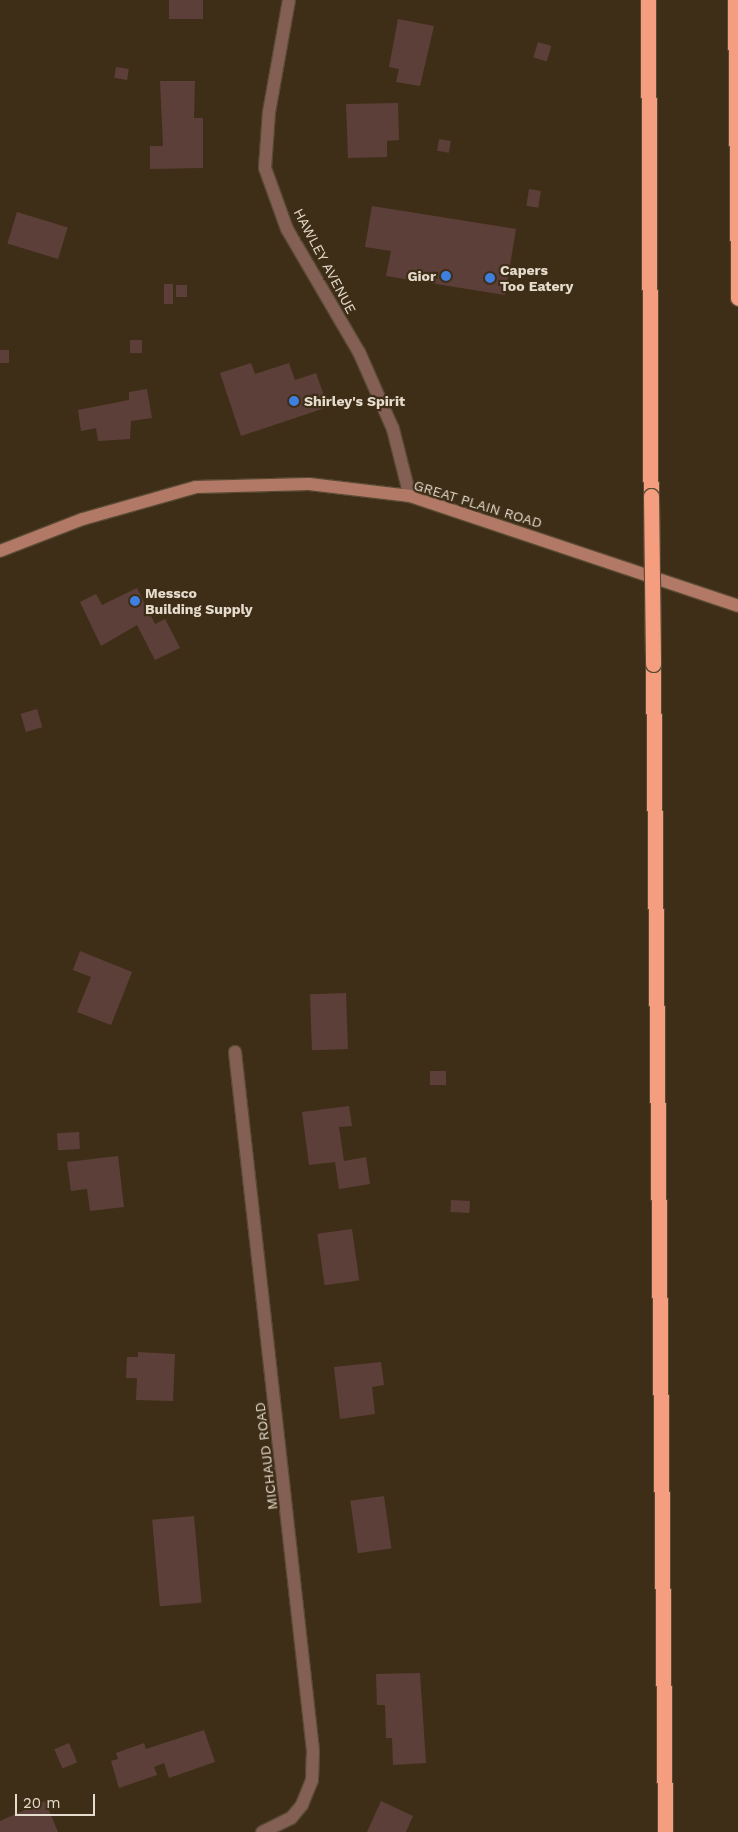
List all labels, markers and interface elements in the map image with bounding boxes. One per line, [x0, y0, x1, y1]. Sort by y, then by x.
street label: HAWLEY AVENUE [290, 205, 360, 317]
place label: Capers Too Eatery [500, 262, 573, 294]
place label: Gior [407, 268, 436, 284]
marker: Gior [440, 270, 452, 282]
marker: Capers Too Eatery [484, 272, 496, 284]
place label: Shirley's Spirit [304, 393, 405, 409]
marker: Shirley's Spirit [288, 395, 300, 407]
street label: GREAT PLAIN ROAD [412, 476, 544, 532]
place label: Messco Building Supply [145, 585, 253, 618]
marker: Messco Building Supply [129, 595, 141, 607]
street label: MICHAUD ROAD [251, 1401, 281, 1511]
scale bar [18, 1784, 98, 1816]
text: 20 m [23, 1794, 61, 1812]

